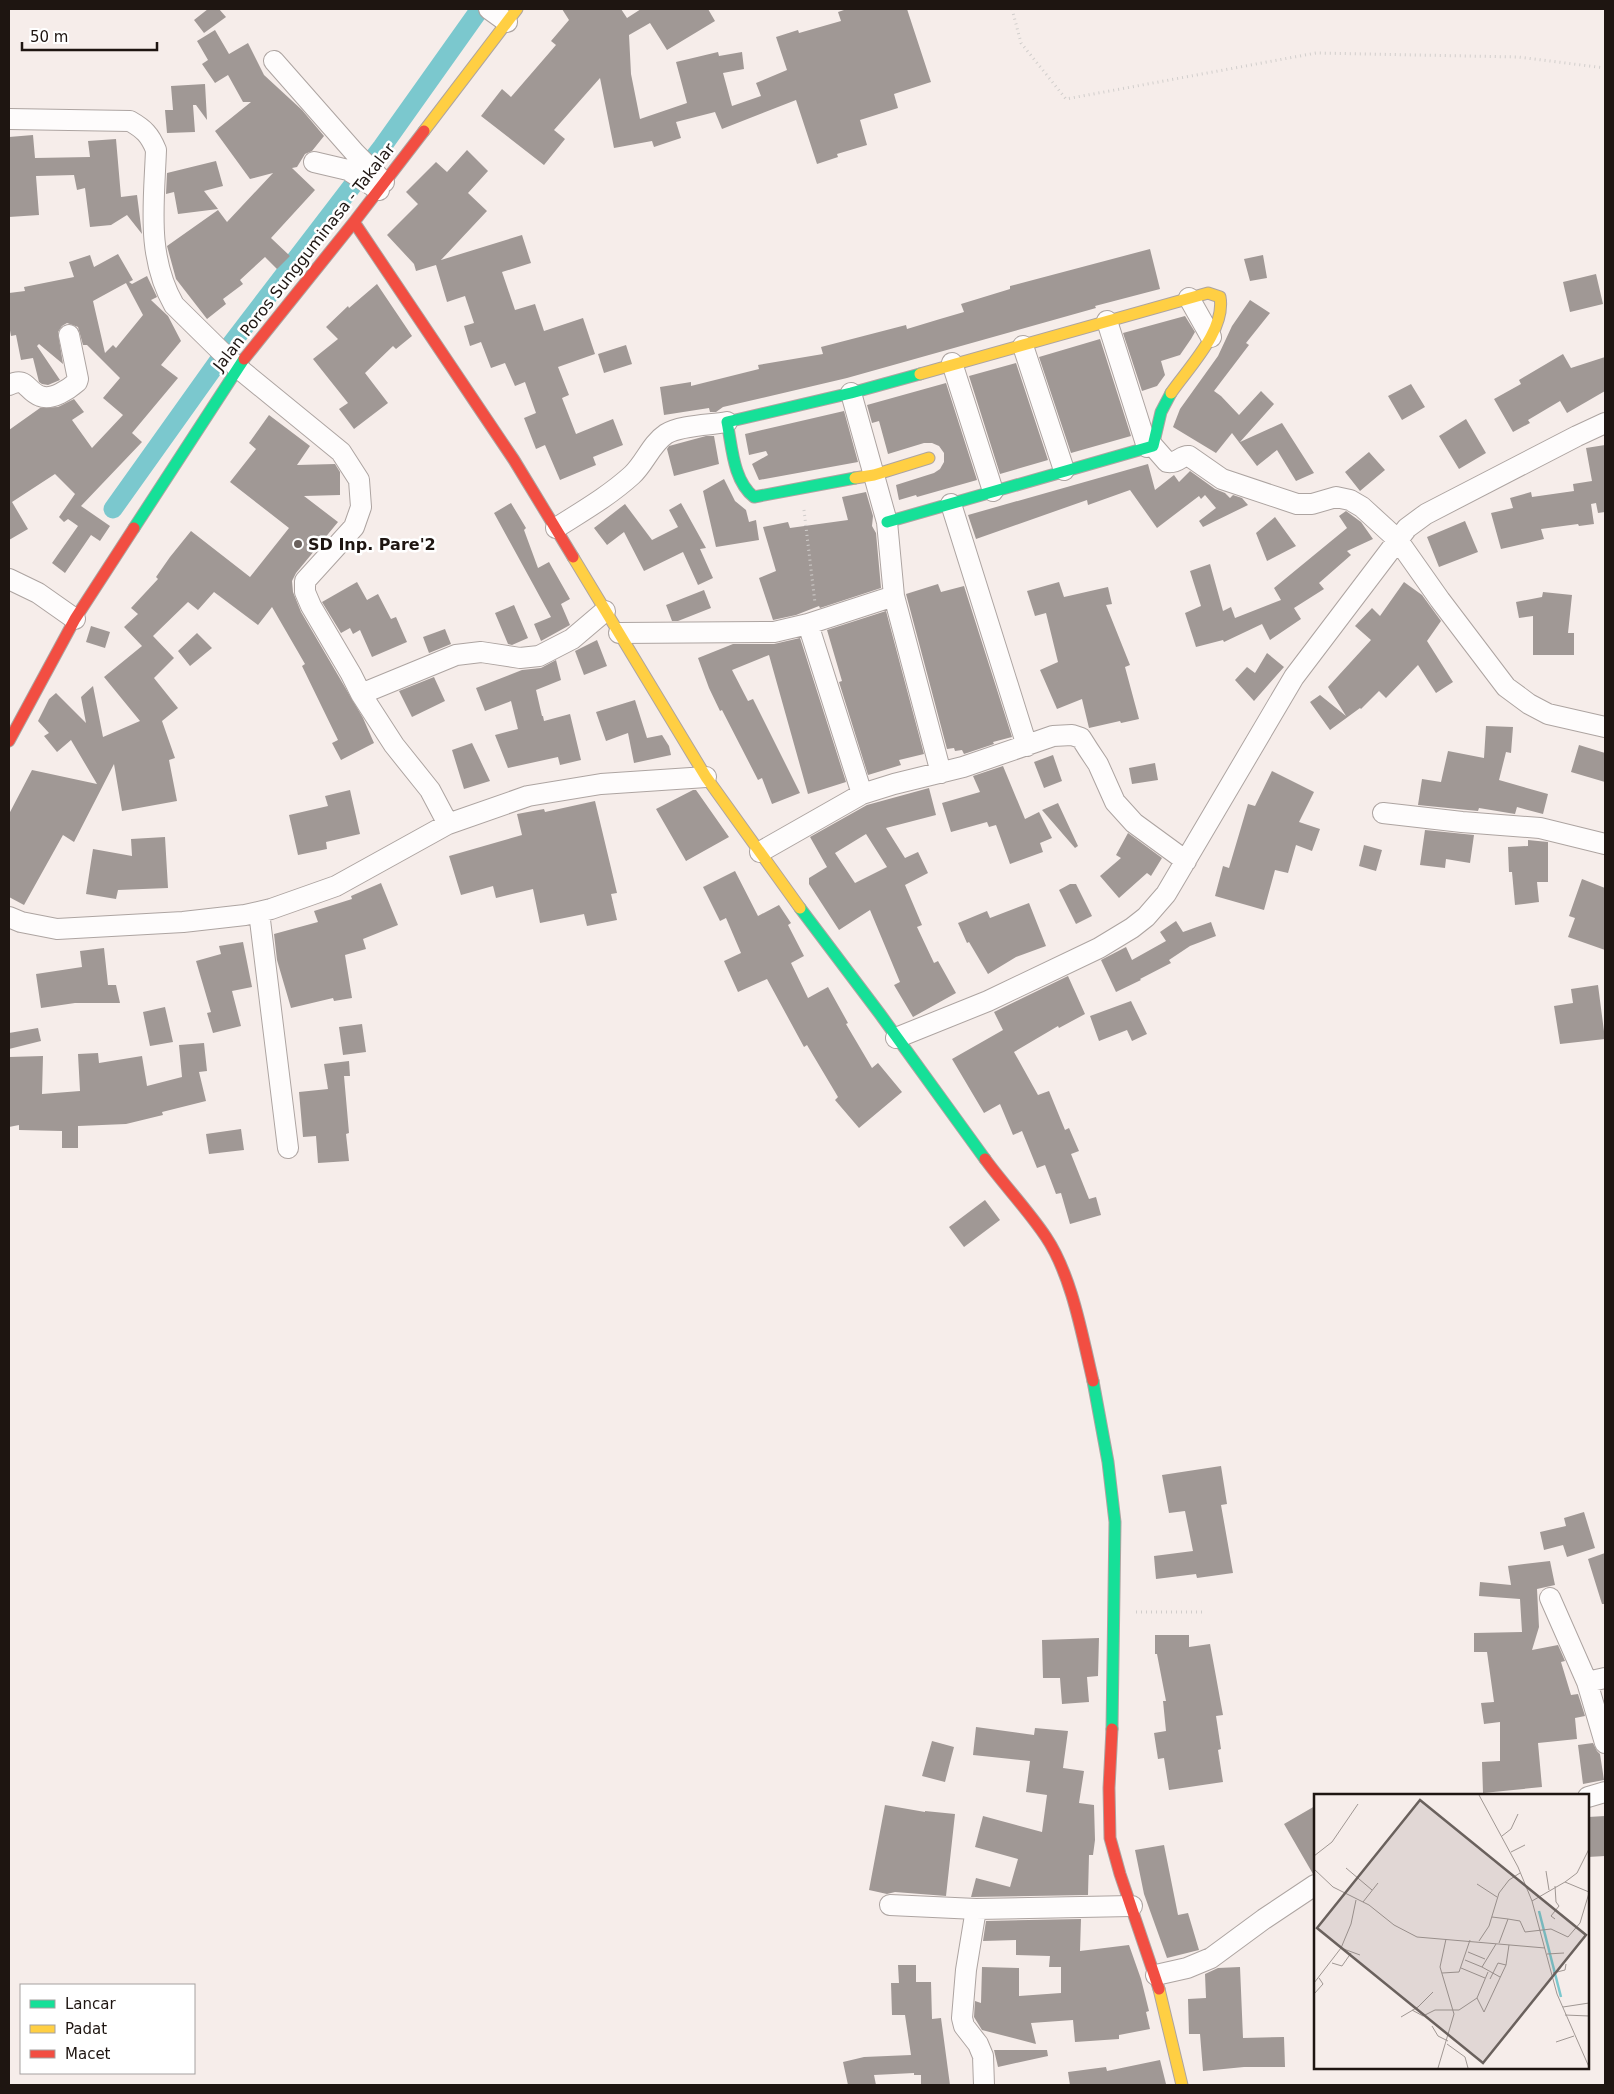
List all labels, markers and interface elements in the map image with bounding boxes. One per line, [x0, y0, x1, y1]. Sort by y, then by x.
scale bar [22, 20, 158, 52]
text: 50 m [30, 28, 68, 46]
street label: Jalan Poros Sungguminasa - Takalar [209, 139, 399, 375]
place label: SD Inp. Pare'2 [308, 535, 436, 554]
marker: SD Inp. Pare'2 [292, 538, 304, 550]
inset map [1314, 1794, 1589, 2069]
legend [20, 1984, 195, 2074]
text: Lancar [65, 1995, 116, 2013]
text: Padat [65, 2020, 107, 2038]
text: Macet [65, 2045, 111, 2063]

